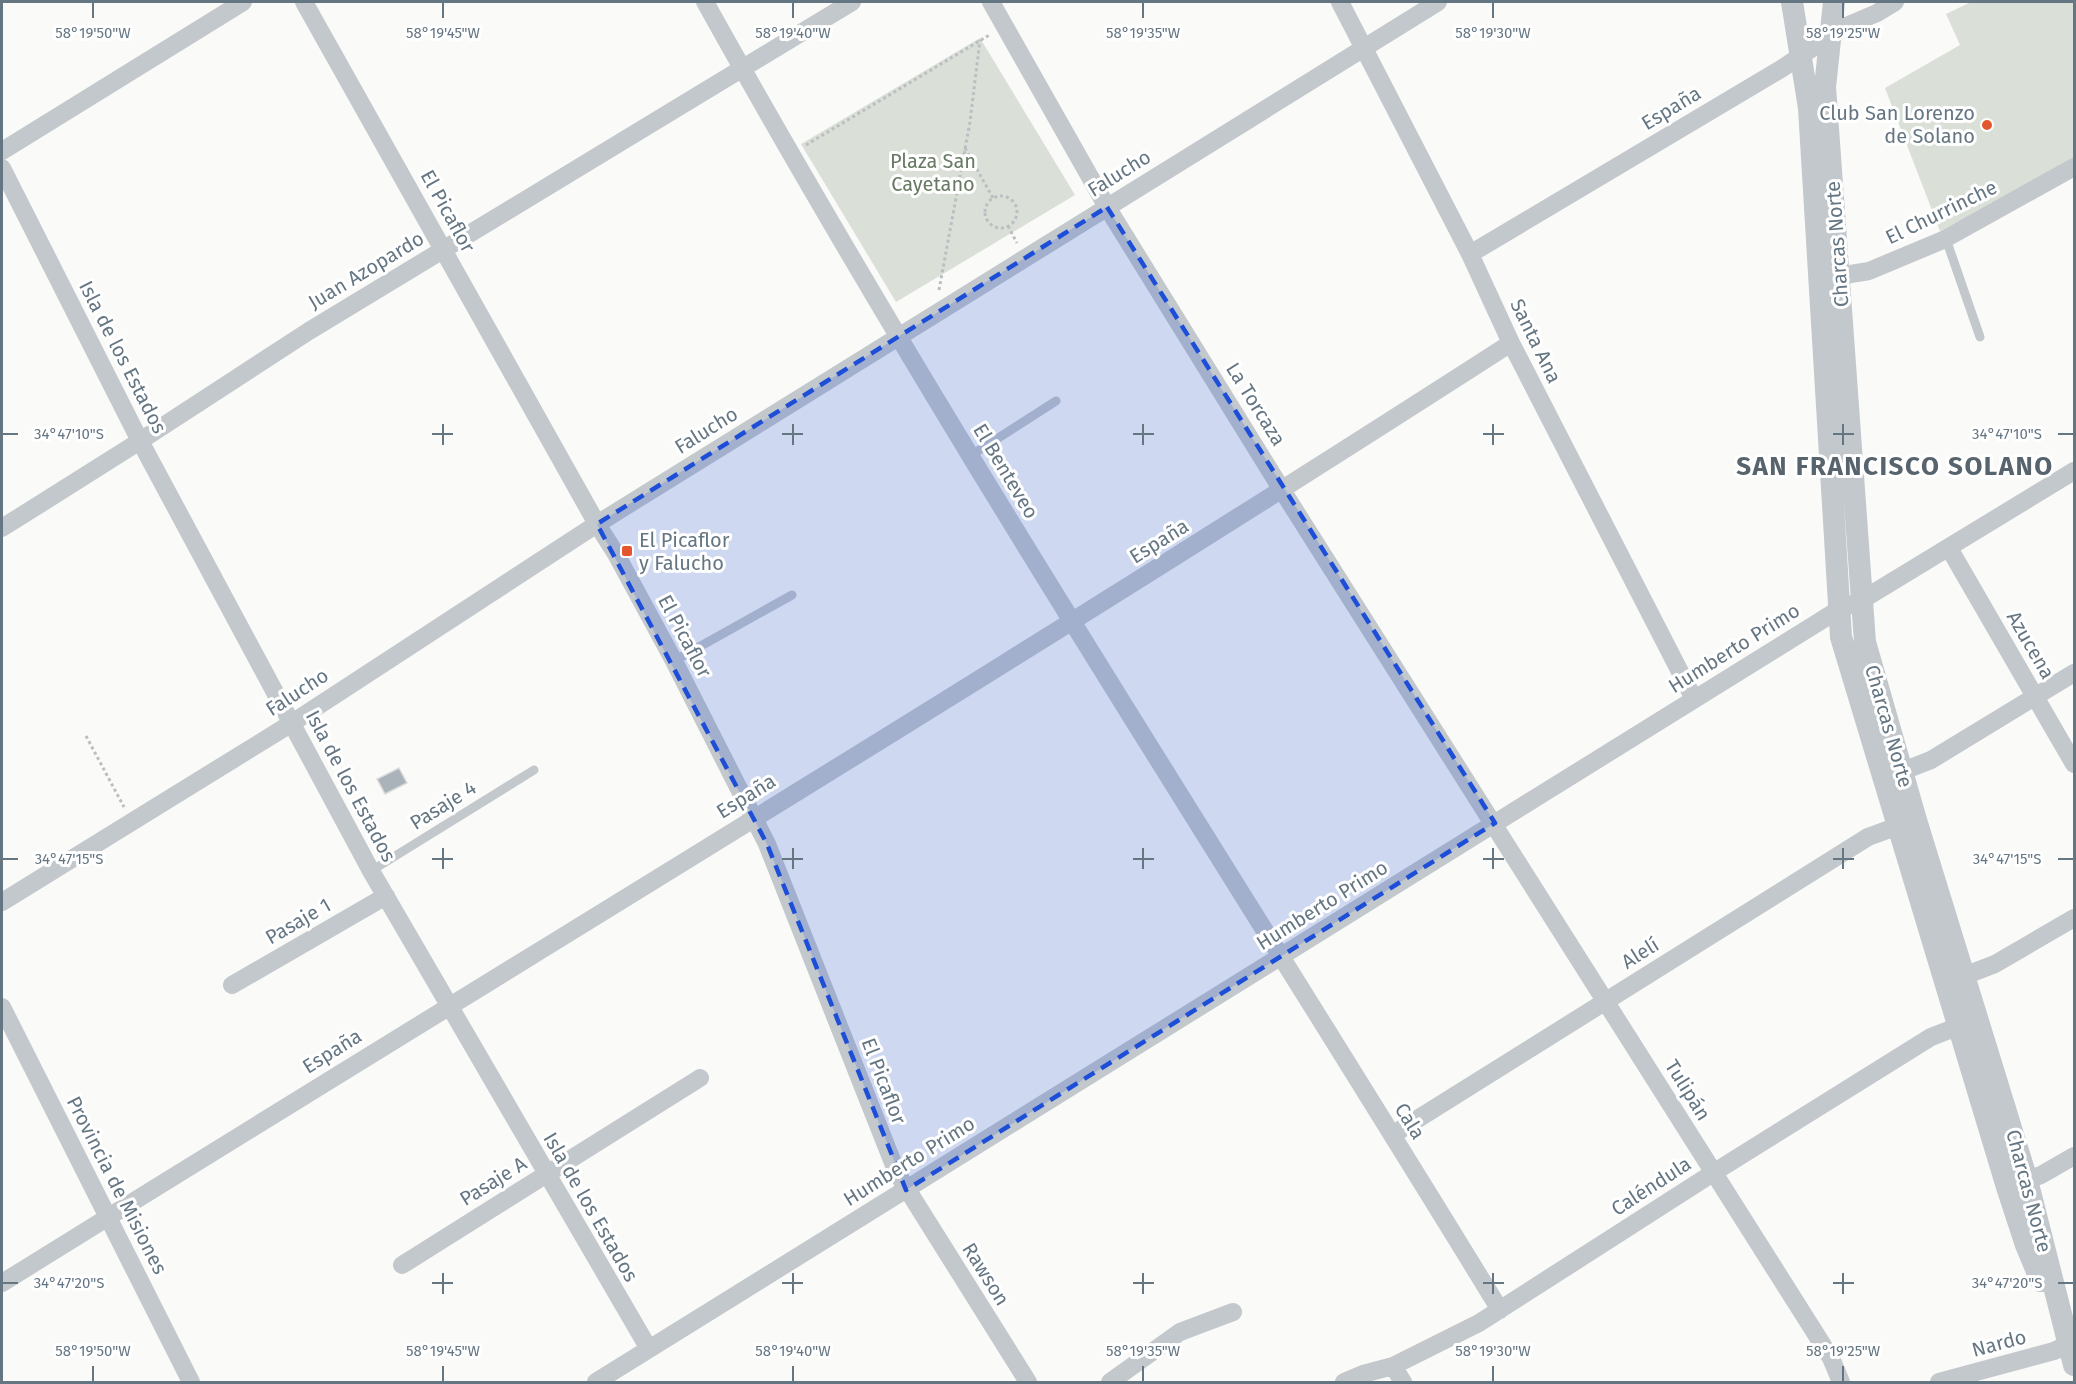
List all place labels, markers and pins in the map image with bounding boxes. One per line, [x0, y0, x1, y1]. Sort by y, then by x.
place label: Club San Lorenzo de Solano [1819, 101, 1975, 148]
marker: Club San Lorenzo de Solano [1980, 118, 1994, 132]
place label: El Picaflor y Falucho [639, 528, 730, 575]
marker: El Picaflor y Falucho [620, 544, 634, 558]

